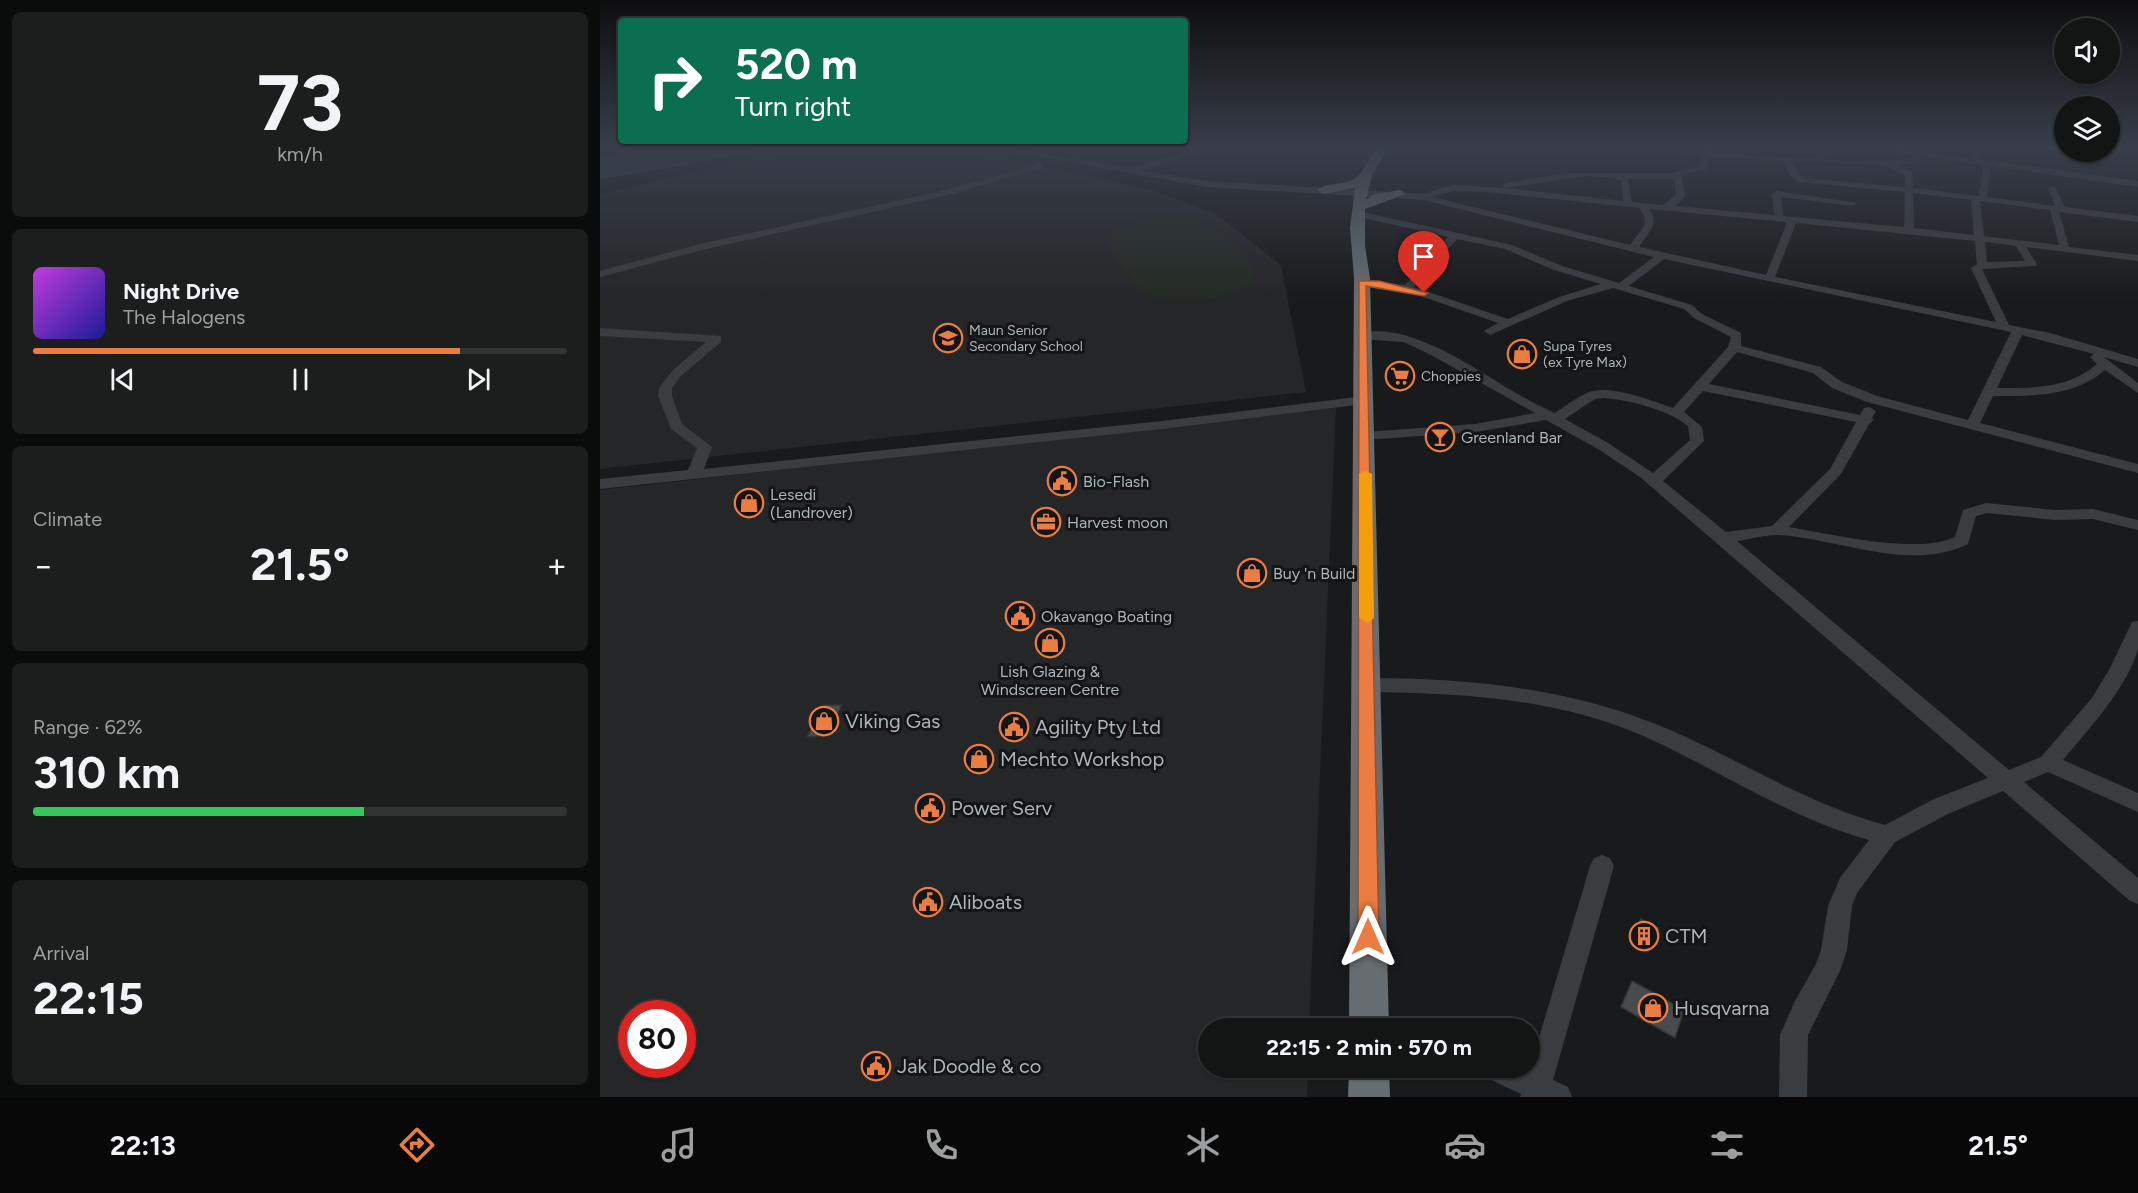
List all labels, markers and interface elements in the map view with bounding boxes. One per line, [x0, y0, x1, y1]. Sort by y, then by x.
map controls [2054, 18, 2120, 162]
button: sound [2054, 18, 2120, 84]
text: 520 m [735, 39, 858, 90]
icon: right [636, 42, 714, 120]
text: 73 [257, 56, 343, 150]
text: Turn right [735, 90, 851, 123]
button: layers [2054, 96, 2120, 162]
text: km/h [277, 142, 323, 166]
pin [1398, 231, 1449, 293]
icon: arrive [1407, 240, 1440, 273]
text: Night Drive [123, 278, 239, 305]
text: The Halogens [123, 305, 245, 329]
school or university icon: Maun Senior Secondary School [932, 322, 964, 354]
place label: Maun Senior Secondary School [969, 322, 1083, 355]
shop icon: Supa Tyres (ex Tyre Max) [1506, 338, 1538, 370]
place label: Supa Tyres (ex Tyre Max) [1543, 338, 1627, 371]
supermarket icon: Choppies [1384, 360, 1416, 392]
icon: previous [106, 363, 139, 396]
icon: pause [284, 363, 317, 396]
icon: next [462, 363, 495, 396]
place label: Choppies [1421, 368, 1481, 385]
bar icon: Greenland Bar [1424, 421, 1456, 453]
place label: Greenland Bar [1461, 428, 1563, 447]
public building icon: Bio-Flash [1046, 465, 1078, 497]
place label: Bio-Flash [1083, 472, 1149, 491]
place label: Lesedi (Landrover) [770, 485, 853, 522]
shop icon: Lesedi (Landrover) [733, 487, 765, 519]
office icon: Harvest moon [1030, 506, 1062, 538]
text: Climate [33, 507, 102, 531]
place label: Harvest moon [1067, 513, 1168, 532]
text: 21.5° [250, 537, 350, 591]
text: − [33, 546, 54, 585]
text: + [546, 546, 567, 585]
shop icon: Buy 'n Build [1236, 557, 1268, 589]
place label: Buy 'n Build [1273, 564, 1355, 583]
public building icon: Okavango Boating [1004, 600, 1036, 632]
place label: Okavango Boating [1041, 607, 1172, 626]
shop icon: Lish Glazing & Windscreen Centre [1034, 627, 1066, 659]
place label: Lish Glazing & Windscreen Centre [981, 662, 1120, 699]
shop icon: Viking Gas [808, 705, 840, 737]
place label: Viking Gas [845, 709, 940, 733]
public building icon: Agility Pty Ltd [998, 711, 1030, 743]
text: Range · 62% [33, 715, 143, 739]
place label: Agility Pty Ltd [1035, 715, 1161, 739]
shop icon: Mechto Workshop [963, 743, 995, 775]
text: 310 km [33, 745, 180, 799]
place label: Mechto Workshop [1000, 747, 1164, 771]
public building icon: Power Serv [914, 792, 946, 824]
place label: Power Serv [951, 796, 1053, 820]
public building icon: Aliboats [912, 886, 944, 918]
place label: Aliboats [949, 890, 1022, 914]
position arrow [1336, 905, 1400, 969]
building icon: CTM [1628, 920, 1660, 952]
place label: CTM [1665, 924, 1707, 948]
text: Arrival [33, 941, 89, 965]
text: 22:15 [33, 971, 144, 1025]
shop icon: Husqvarna [1637, 992, 1669, 1024]
place label: Husqvarna [1674, 996, 1770, 1020]
speed limit sign: 80 [618, 1000, 696, 1078]
text: 22:15 · 2 min · 570 m [1266, 1034, 1472, 1061]
public building icon: Jak Doodle & co [860, 1050, 892, 1082]
place label: Jak Doodle & co [897, 1054, 1041, 1078]
icon: directions [396, 1124, 438, 1166]
icon: music [658, 1124, 700, 1166]
icon: phone [920, 1124, 962, 1166]
icon: climate [1182, 1124, 1224, 1166]
icon: car [1444, 1124, 1486, 1166]
icon: filters [1706, 1124, 1748, 1166]
text: 22:13 [110, 1129, 176, 1162]
text: 21.5° [1968, 1129, 2028, 1162]

